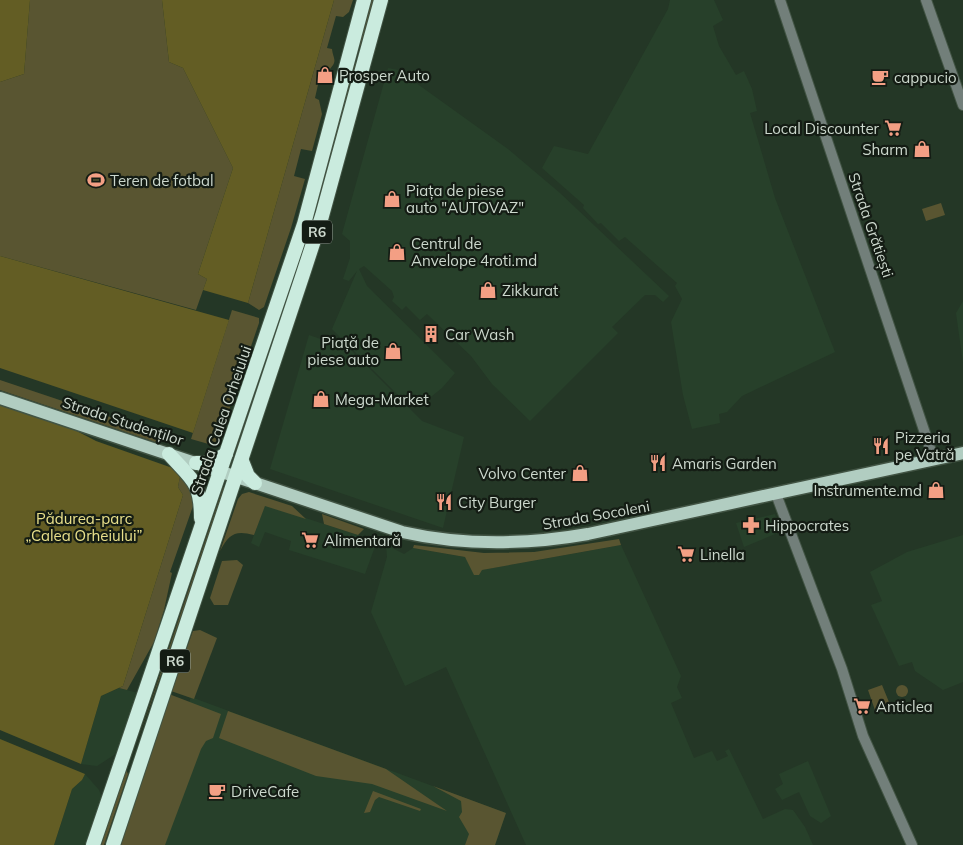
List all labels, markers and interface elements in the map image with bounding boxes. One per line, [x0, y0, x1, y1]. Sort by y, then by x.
shop icon: Prosper Auto [315, 65, 335, 85]
place label: Prosper Auto [339, 66, 430, 85]
cafe icon: cappucio [870, 67, 890, 87]
place label: cappucio [894, 68, 957, 87]
supermarket icon: Local Discounter [883, 118, 903, 138]
place label: Local Discounter [764, 119, 880, 138]
shop icon: Sharm [912, 139, 932, 159]
place label: Sharm [862, 140, 908, 159]
sports icon: Teren de fotbal [86, 170, 106, 190]
street label: Strada Grătiești [844, 170, 898, 280]
place label: Teren de fotbal [110, 171, 214, 190]
place label: Piața de piese auto "AUTOVAZ" [406, 181, 524, 217]
shop icon: Piața de piese auto "AUTOVAZ" [382, 189, 402, 209]
road number: R6 [302, 220, 332, 243]
place label: Centrul de Anvelope 4roti.md [411, 234, 537, 270]
shop icon: Centrul de Anvelope 4roti.md [387, 242, 407, 262]
shop icon: Zikkurat [478, 280, 498, 300]
place label: Zikkurat [502, 281, 558, 300]
building icon: Car Wash [421, 324, 441, 344]
place label: Car Wash [445, 325, 514, 344]
place label: Piață de piese auto [307, 333, 379, 369]
shop icon: Piață de piese auto [383, 341, 403, 361]
street label: Strada Calea Orheiului [187, 343, 255, 497]
shop icon: Mega-Market [311, 389, 331, 409]
place label: Mega-Market [335, 390, 429, 409]
street label: Strada Studenților [60, 392, 187, 450]
place label: Pizzeria pe Vatră [895, 428, 954, 464]
restaurant icon: Pizzeria pe Vatră [871, 436, 891, 456]
restaurant icon: Amaris Garden [648, 453, 668, 473]
place label: Amaris Garden [672, 454, 777, 473]
shop icon: Volvo Center [570, 463, 590, 483]
place label: Volvo Center [478, 464, 567, 483]
shop icon: Instrumente.md [926, 480, 946, 500]
place label: Instrumente.md [814, 481, 922, 500]
restaurant icon: City Burger [434, 492, 454, 512]
place label: City Burger [458, 493, 536, 512]
street label: Strada Socoleni [541, 496, 651, 534]
park label: Pădurea-parc „Calea Orheiului” [26, 509, 143, 545]
pharmacy icon: Hippocrates [741, 515, 761, 535]
place label: Hippocrates [765, 516, 849, 535]
supermarket icon: Alimentară [300, 530, 320, 550]
place label: Alimentară [324, 531, 401, 550]
supermarket icon: Linella [676, 544, 696, 564]
place label: Linella [700, 545, 745, 564]
road number: R6 [160, 649, 190, 672]
supermarket icon: Anticlea [852, 696, 872, 716]
place label: Anticlea [876, 697, 933, 716]
cafe icon: DriveCafe [207, 781, 227, 801]
place label: DriveCafe [231, 782, 299, 801]

